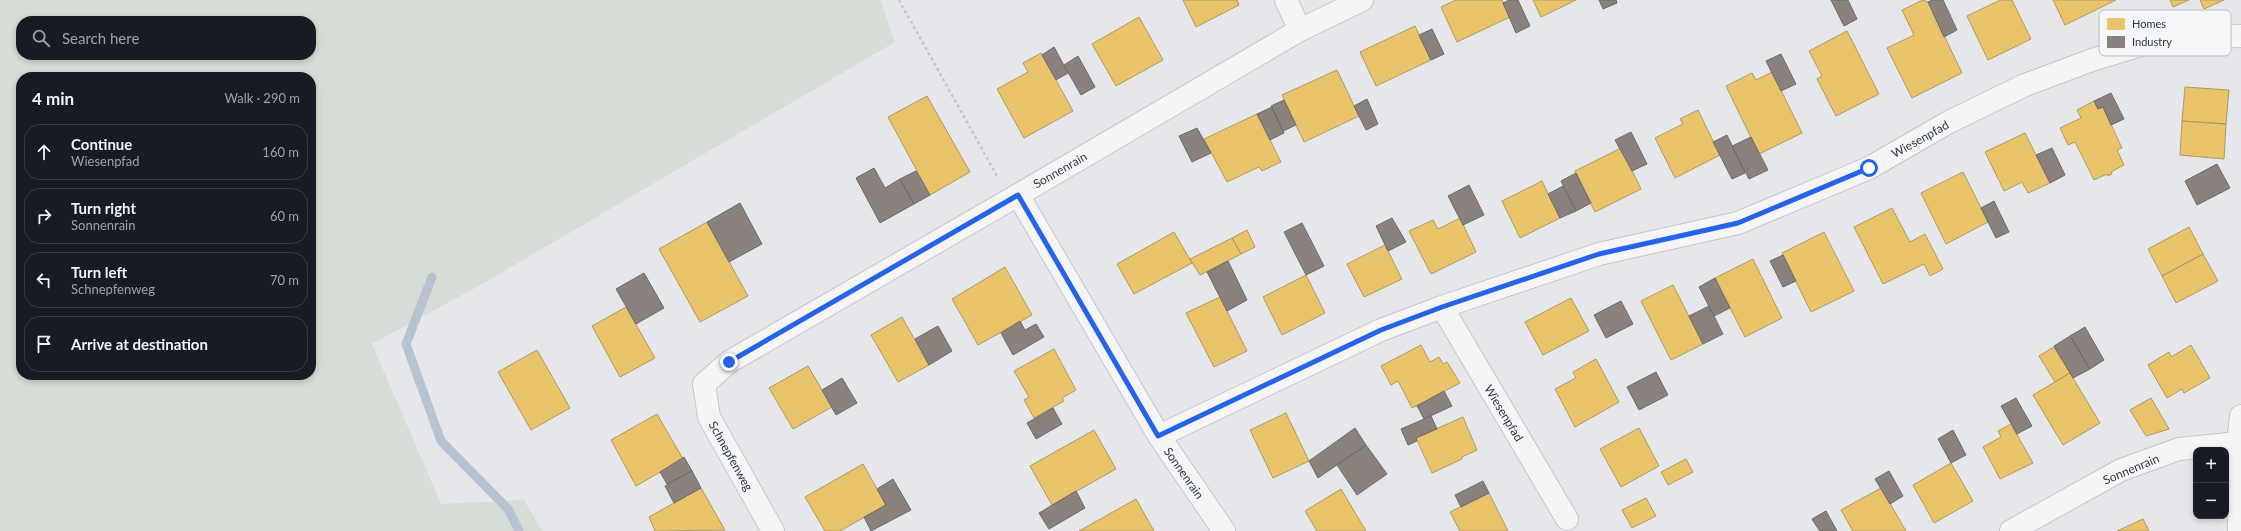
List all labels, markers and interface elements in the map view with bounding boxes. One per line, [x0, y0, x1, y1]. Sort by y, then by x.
legend [2099, 10, 2231, 56]
search box [16, 16, 316, 60]
text: Homes [2132, 17, 2166, 30]
icon: search [30, 27, 52, 49]
text: Search here [62, 29, 139, 47]
text: Industry [2132, 35, 2172, 48]
text: 4 min [32, 88, 74, 109]
text: Walk · 290 m [224, 90, 300, 106]
street label: Wiesenpfad [1889, 117, 1951, 161]
text: Continue [71, 135, 132, 153]
icon: ahead [33, 141, 55, 163]
text: 160 m [262, 144, 299, 160]
street label: Sonnenrain [1030, 149, 1090, 191]
text: Wiesenpfad [71, 153, 140, 169]
route start [1860, 159, 1878, 177]
text: Turn right [71, 199, 136, 217]
icon: right [33, 205, 55, 227]
text: 60 m [270, 208, 299, 224]
text: Sonnenrain [71, 217, 135, 233]
text: Turn left [71, 263, 127, 281]
icon: left [33, 269, 55, 291]
text: 70 m [270, 272, 299, 288]
text: Schnepfenweg [71, 281, 155, 297]
icon: arrive [33, 333, 55, 355]
text: Arrive at destination [71, 335, 208, 353]
route end [720, 353, 738, 371]
street label: Wiesenpfad [1481, 382, 1527, 444]
street label: Schnepfenweg [706, 418, 756, 494]
street label: Sonnenrain [1161, 444, 1207, 502]
map controls [2193, 447, 2229, 519]
button: + [2193, 447, 2229, 483]
street label: Sonnenrain [2101, 450, 2161, 488]
button: − [2193, 483, 2229, 519]

